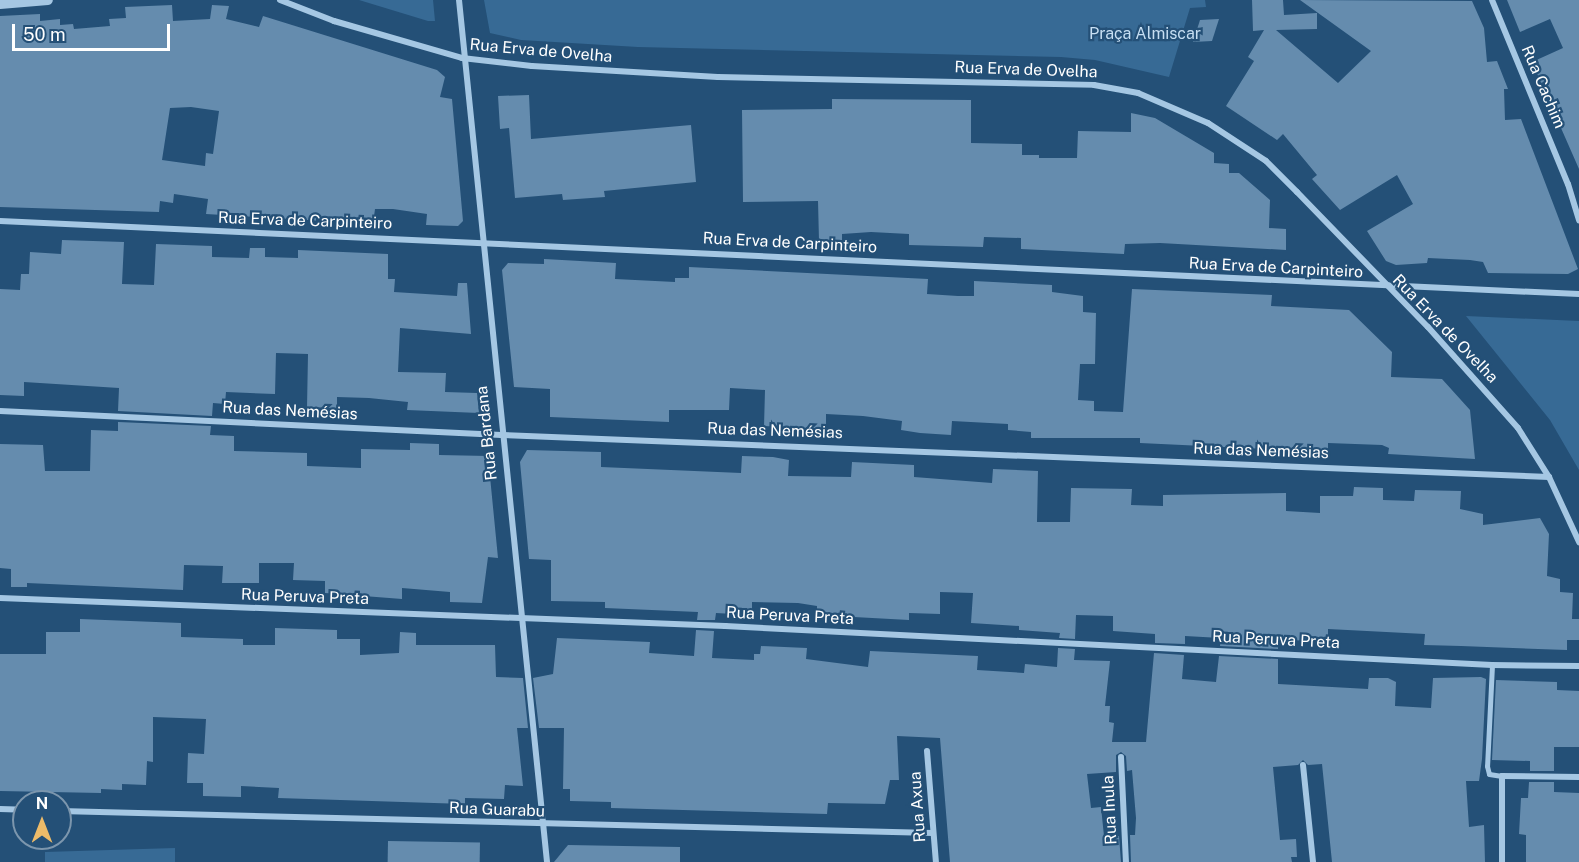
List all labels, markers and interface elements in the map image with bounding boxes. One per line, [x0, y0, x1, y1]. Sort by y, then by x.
scale bar [15, 12, 172, 50]
text: 50 m [23, 24, 66, 45]
park label: Praça Almiscar [1089, 24, 1201, 44]
street label: Rua Erva de Ovelha [469, 35, 613, 67]
street label: Rua Cachim [1517, 43, 1569, 131]
street label: Rua Erva de Ovelha [954, 58, 1098, 82]
street label: Rua Erva de Carpinteiro [217, 208, 393, 234]
street label: Rua Erva de Carpinteiro [702, 229, 878, 257]
street label: Rua Erva de Carpinteiro [1188, 254, 1364, 282]
street label: Rua Erva de Ovelha [1388, 271, 1502, 387]
street label: Rua Bardana [472, 385, 502, 481]
street label: Rua das Nemésias [222, 398, 358, 424]
street label: Rua das Nemésias [707, 419, 843, 443]
street label: Rua das Nemésias [1193, 439, 1329, 463]
street label: Rua Peruva Preta [241, 585, 369, 609]
street label: Rua Peruva Preta [726, 603, 854, 629]
street label: Rua Peruva Preta [1212, 627, 1340, 653]
street label: Rua Axua [906, 771, 930, 843]
street label: Rua Inula [1099, 775, 1121, 845]
north arrow [12, 790, 72, 850]
text: N [36, 794, 48, 813]
street label: Rua Guarabu [449, 799, 545, 821]

